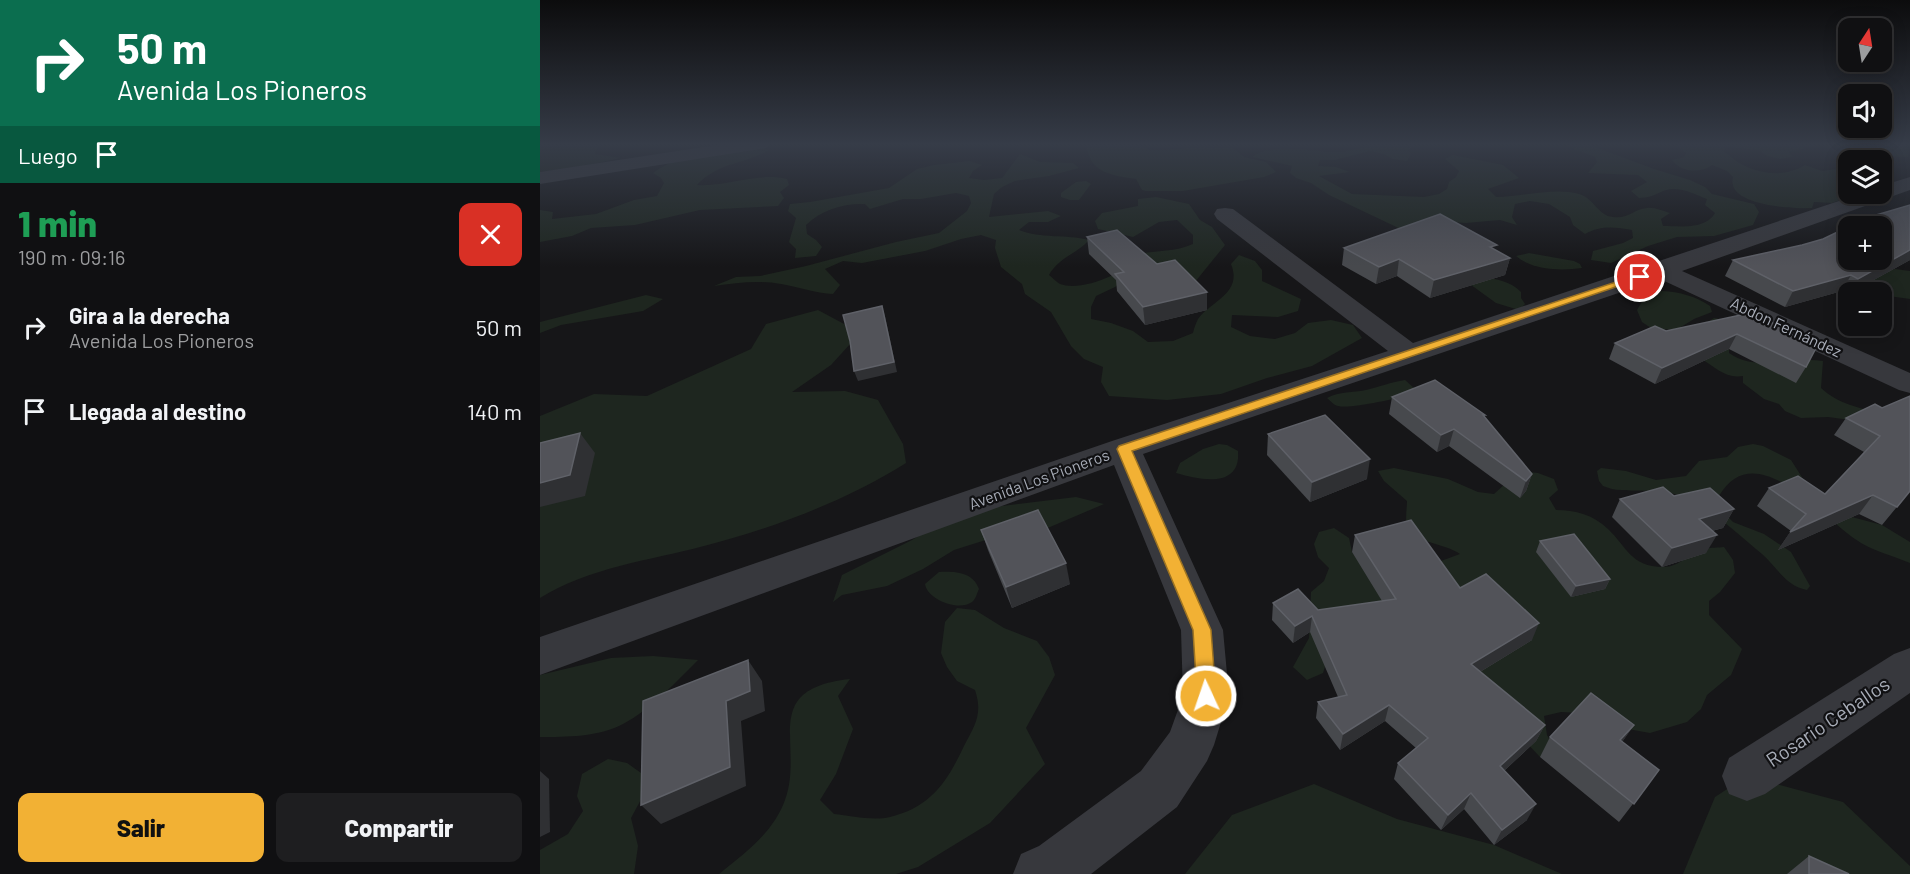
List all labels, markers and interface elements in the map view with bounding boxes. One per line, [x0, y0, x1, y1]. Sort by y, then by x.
north arrow [1838, 18, 1892, 72]
map controls [1838, 18, 1892, 336]
text: 50 m [117, 22, 207, 72]
icon: right [18, 24, 96, 102]
text: Avenida Los Pioneros [117, 73, 367, 105]
button: sound [1838, 84, 1892, 138]
icon: arrive [90, 138, 123, 171]
text: Luego [18, 142, 78, 168]
button: layers [1838, 150, 1892, 204]
text: 1 min [18, 201, 97, 244]
button: close [459, 203, 522, 266]
button: + [1838, 216, 1892, 270]
text: 190 m · 09:16 [18, 245, 125, 269]
pin [1614, 251, 1665, 302]
icon: arrive [1623, 260, 1656, 293]
button: − [1838, 282, 1892, 336]
street label: Abdon Fernández [1728, 293, 1845, 361]
text: Gira a la derecha [69, 302, 230, 328]
icon: right [18, 311, 51, 344]
text: 50 m [476, 314, 522, 340]
text: Avenida Los Pioneros [69, 328, 254, 352]
icon: arrive [18, 395, 51, 428]
text: Llegada al destino [69, 398, 246, 424]
text: 140 m [467, 398, 522, 424]
street label: Avenida Los Pioneros [966, 444, 1112, 513]
position arrow [1174, 664, 1238, 728]
street label: Rosario Ceballos [1761, 671, 1894, 771]
button: Salir [18, 793, 264, 862]
button: Compartir [276, 793, 522, 862]

